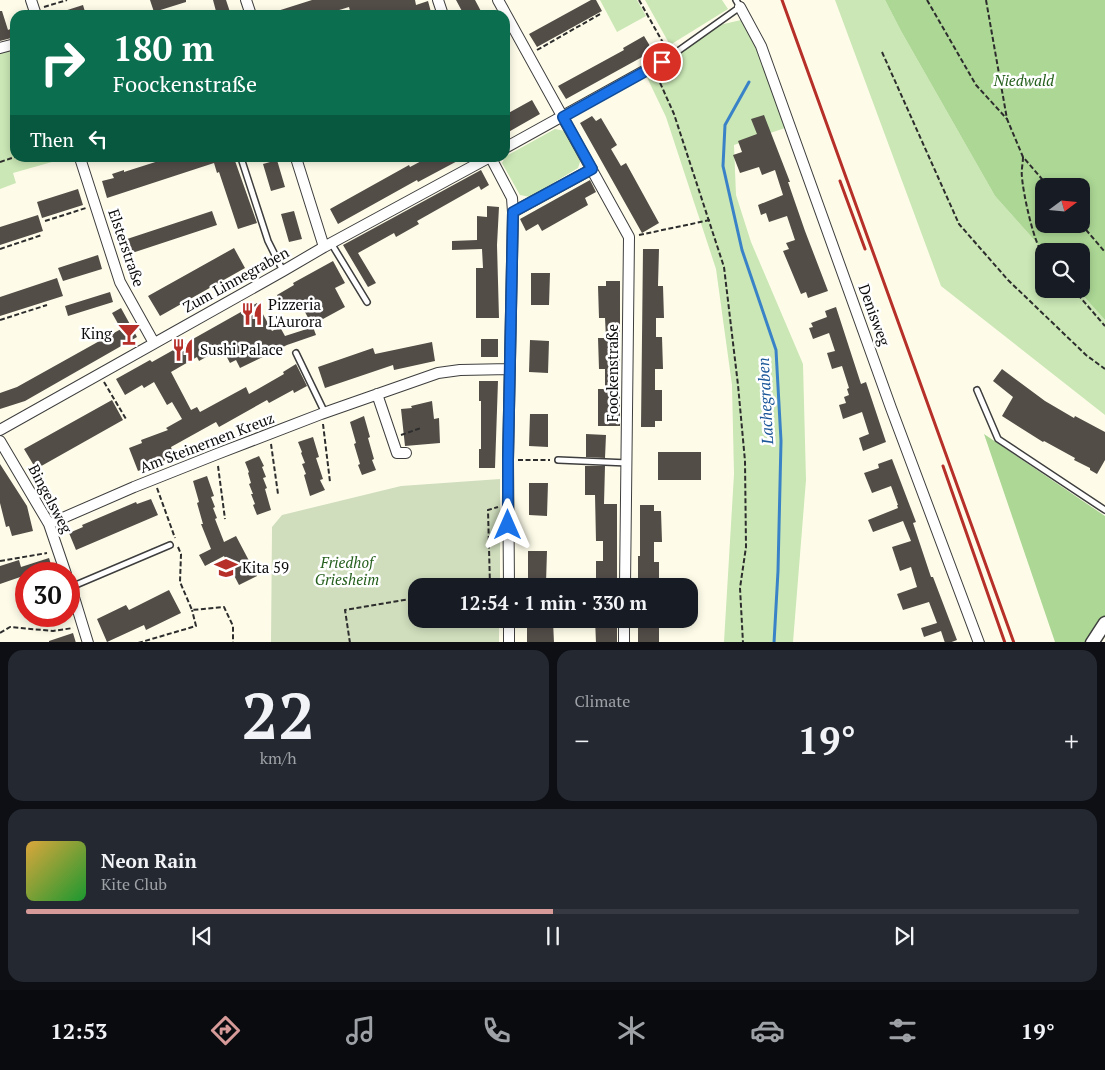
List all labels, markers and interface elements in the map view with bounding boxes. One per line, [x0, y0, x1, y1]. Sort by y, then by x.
text: 180 m [113, 25, 214, 71]
icon: right [30, 30, 95, 95]
pin [641, 41, 683, 83]
icon: arrive [648, 48, 676, 76]
text: Foockenstraße [113, 69, 257, 98]
park label: Niedwald [993, 70, 1055, 90]
icon: left [84, 125, 112, 153]
text: Then [30, 127, 74, 152]
north arrow [1035, 178, 1090, 232]
map controls [1035, 178, 1090, 298]
street label: Elsterstraße [104, 206, 150, 289]
street label: Zum Linnegraben [179, 242, 292, 317]
button: search [1035, 243, 1090, 298]
street label: Denisweg [855, 281, 896, 349]
place label: Pizzeria L'Aurora [268, 294, 323, 331]
restaurant icon: Pizzeria L'Aurora [239, 301, 265, 327]
bar icon: King [116, 321, 142, 347]
place label: King [81, 323, 113, 343]
street label: Foockenstraße [602, 324, 622, 422]
restaurant icon: Sushi Palace [170, 337, 196, 363]
place label: Sushi Palace [200, 339, 283, 359]
water label: Lachegraben [752, 357, 778, 446]
street label: Am Steinernen Kreuz [136, 407, 277, 477]
street label: Bingelsweg [24, 461, 78, 537]
position arrow [481, 498, 533, 550]
park label: Friedhof Griesheim [315, 552, 379, 589]
school or university icon: Kita 59 [213, 555, 239, 581]
place label: Kita 59 [242, 557, 289, 577]
speed limit sign: 30 [15, 562, 80, 627]
text: 12:54 · 1 min · 330 m [459, 590, 647, 615]
text: 22 [242, 671, 315, 758]
text: Climate [575, 690, 630, 712]
text: 19° [797, 715, 856, 765]
text: − [575, 722, 589, 759]
text: + [1064, 722, 1079, 759]
text: km/h [260, 747, 297, 769]
text: Neon Rain [101, 848, 197, 873]
text: Kite Club [101, 873, 167, 895]
icon: previous [188, 922, 216, 950]
icon: pause [539, 922, 567, 950]
icon: next [890, 922, 918, 950]
icon: directions [208, 1013, 243, 1048]
icon: music [343, 1013, 378, 1048]
icon: phone [479, 1013, 514, 1048]
icon: climate [614, 1013, 649, 1048]
icon: car [750, 1013, 785, 1048]
icon: filters [885, 1013, 920, 1048]
text: 12:53 [50, 1016, 108, 1045]
text: 19° [1021, 1016, 1055, 1045]

